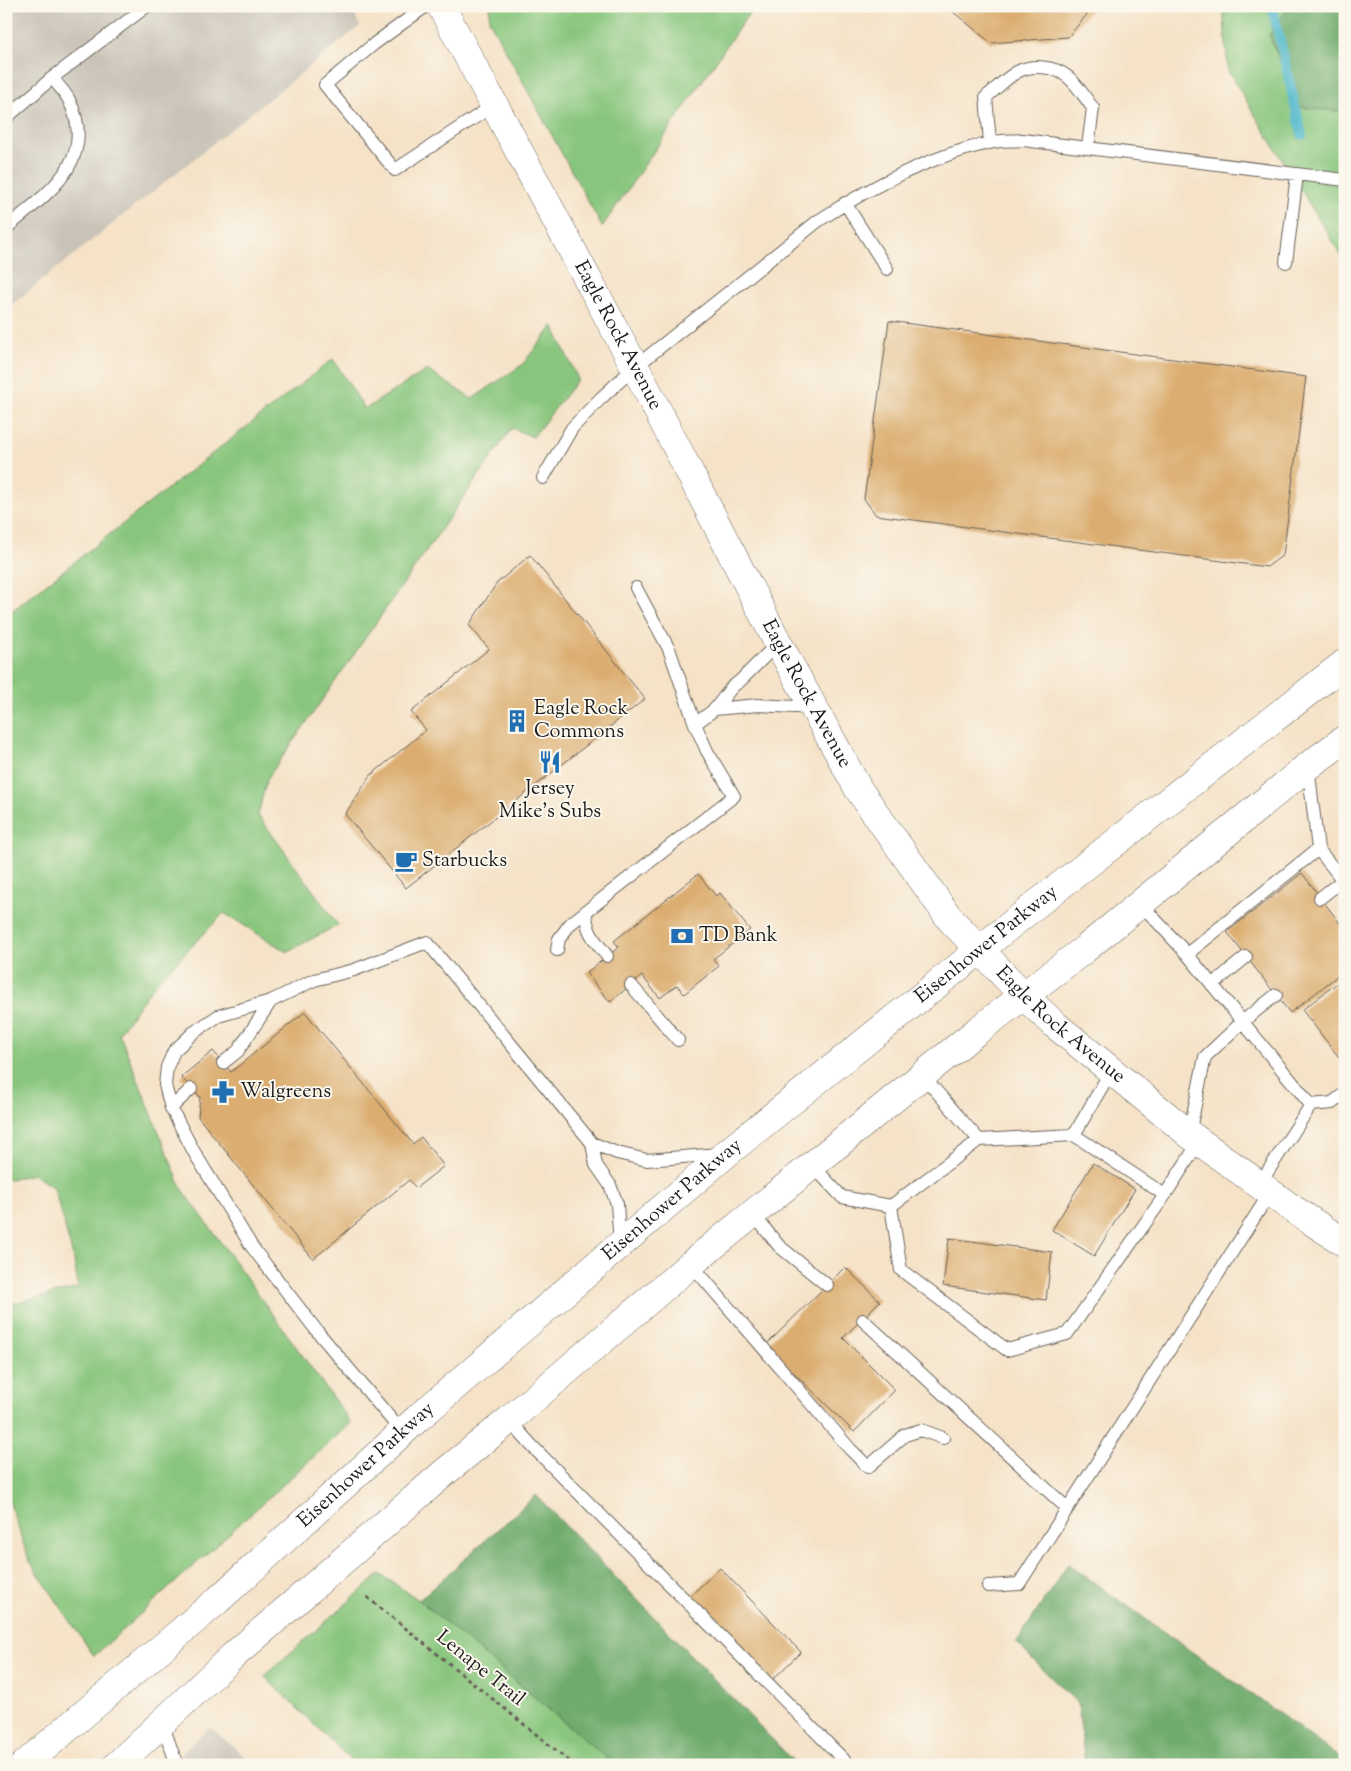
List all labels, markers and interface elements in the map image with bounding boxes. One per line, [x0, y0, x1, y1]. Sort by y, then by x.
street label: Eagle Rock Avenue [566, 256, 669, 415]
street label: Eagle Rock Avenue [754, 615, 859, 774]
place label: Eagle Rock Commons [534, 695, 628, 747]
building icon: Eagle Rock Commons [504, 708, 530, 734]
restaurant icon: Jersey Mike's Subs [537, 749, 563, 775]
place label: Jersey Mike's Subs [499, 775, 601, 827]
place label: Starbucks [422, 847, 507, 876]
cafe icon: Starbucks [393, 848, 419, 874]
street label: Eisenhower Parkway [909, 878, 1064, 1011]
place label: TD Bank [699, 922, 778, 951]
bank icon: TD Bank [669, 923, 695, 949]
street label: Eagle Rock Avenue [988, 960, 1131, 1091]
place label: Walgreens [240, 1078, 331, 1107]
pharmacy icon: Walgreens [210, 1079, 236, 1105]
street label: Eisenhower Parkway [596, 1132, 748, 1268]
street label: Eisenhower Parkway [291, 1395, 441, 1535]
street label: Lenape Trail [429, 1624, 531, 1714]

